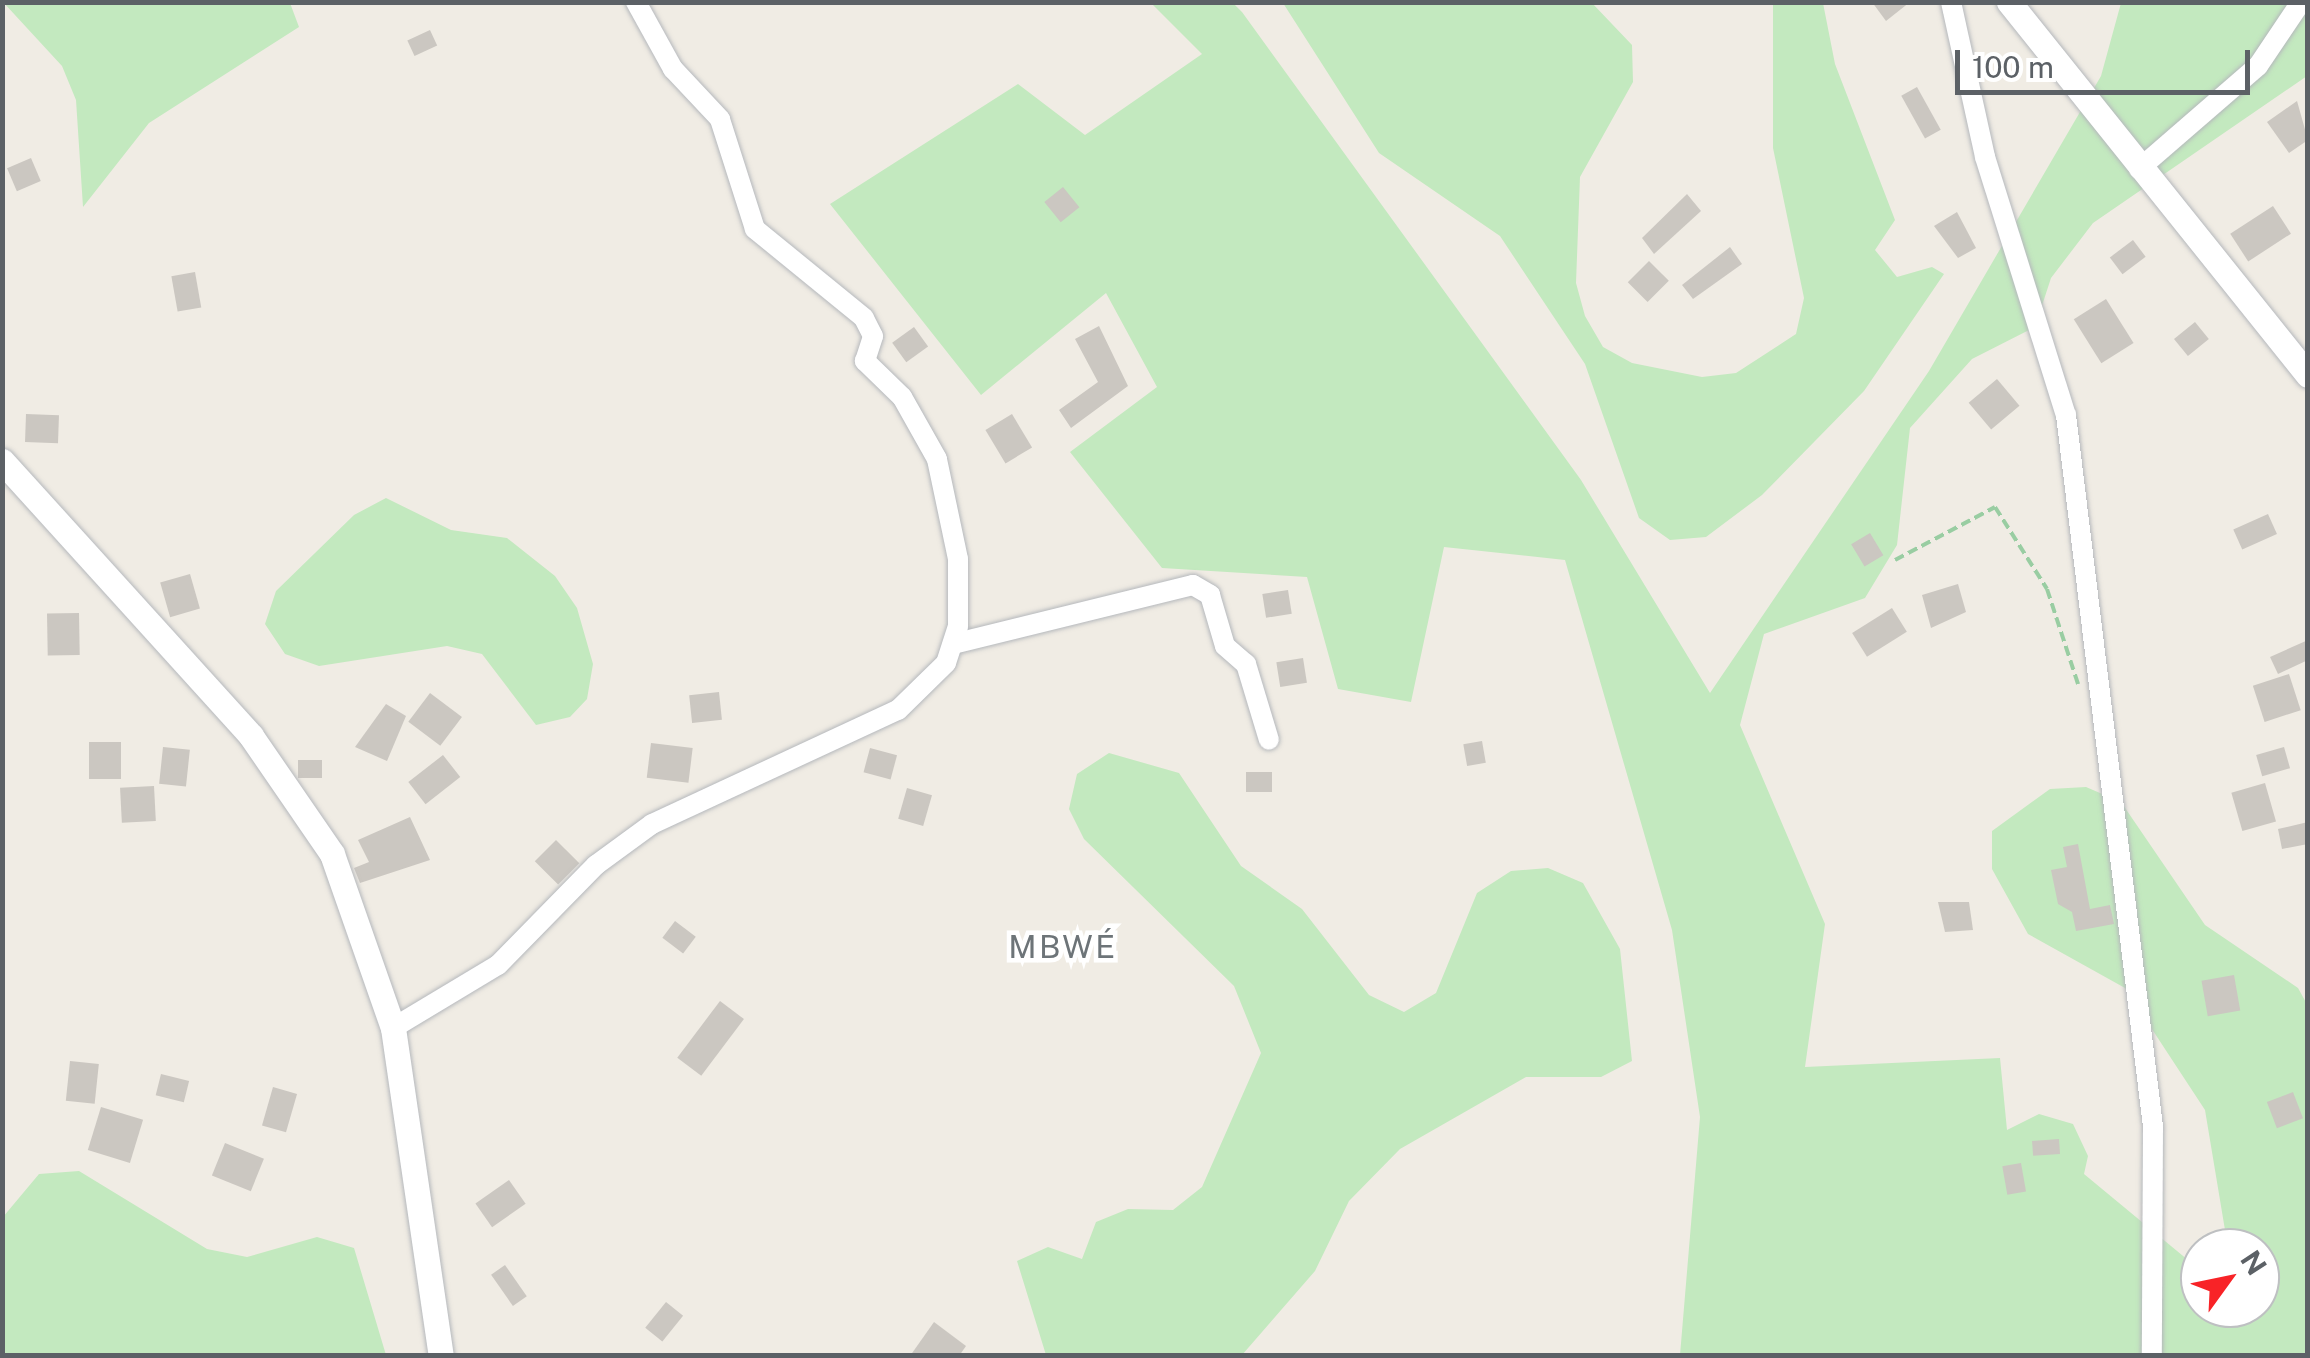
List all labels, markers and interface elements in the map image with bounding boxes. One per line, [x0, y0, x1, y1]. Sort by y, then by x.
scale bar [1960, 30, 2255, 92]
text: 100 m [1972, 49, 2054, 85]
district label: MBWÉ [1008, 928, 1118, 966]
north arrow [2180, 1228, 2280, 1328]
text: N [2234, 1244, 2274, 1281]

